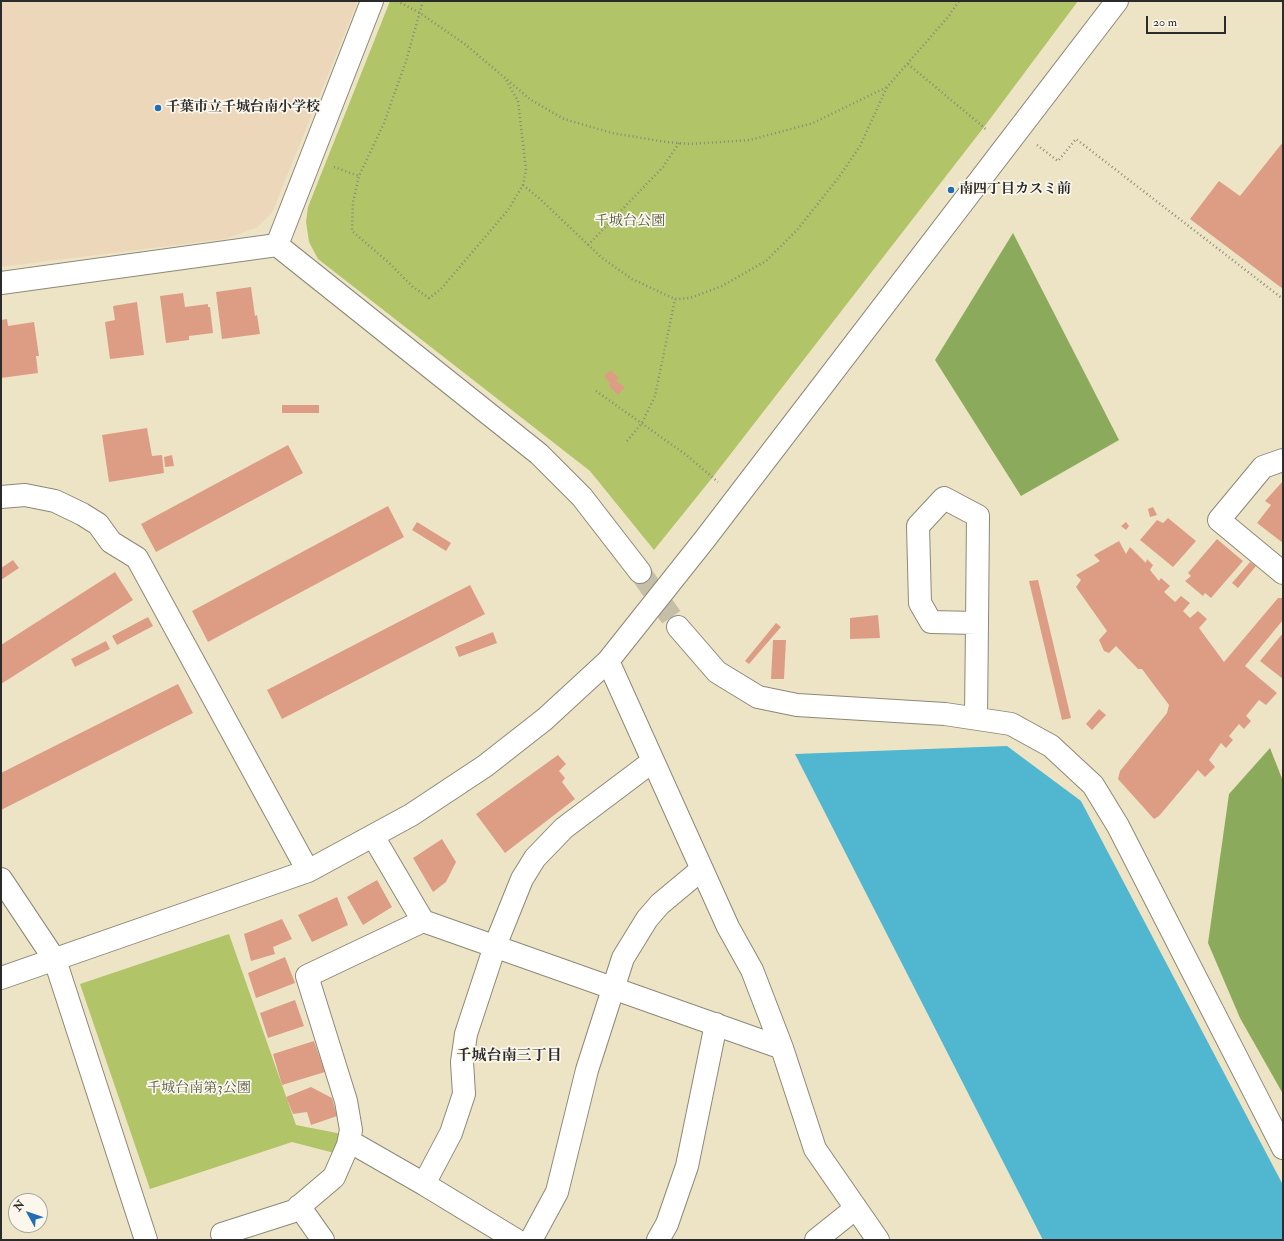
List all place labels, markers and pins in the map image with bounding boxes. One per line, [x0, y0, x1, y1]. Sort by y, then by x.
place label: 千葉市立千城台南小学校 [166, 100, 320, 116]
marker: 千葉市立千城台南小学校 [153, 103, 163, 113]
place label: 南四丁目カスミ前 [959, 182, 1071, 198]
marker: 南四丁目カスミ前 [946, 185, 956, 195]

